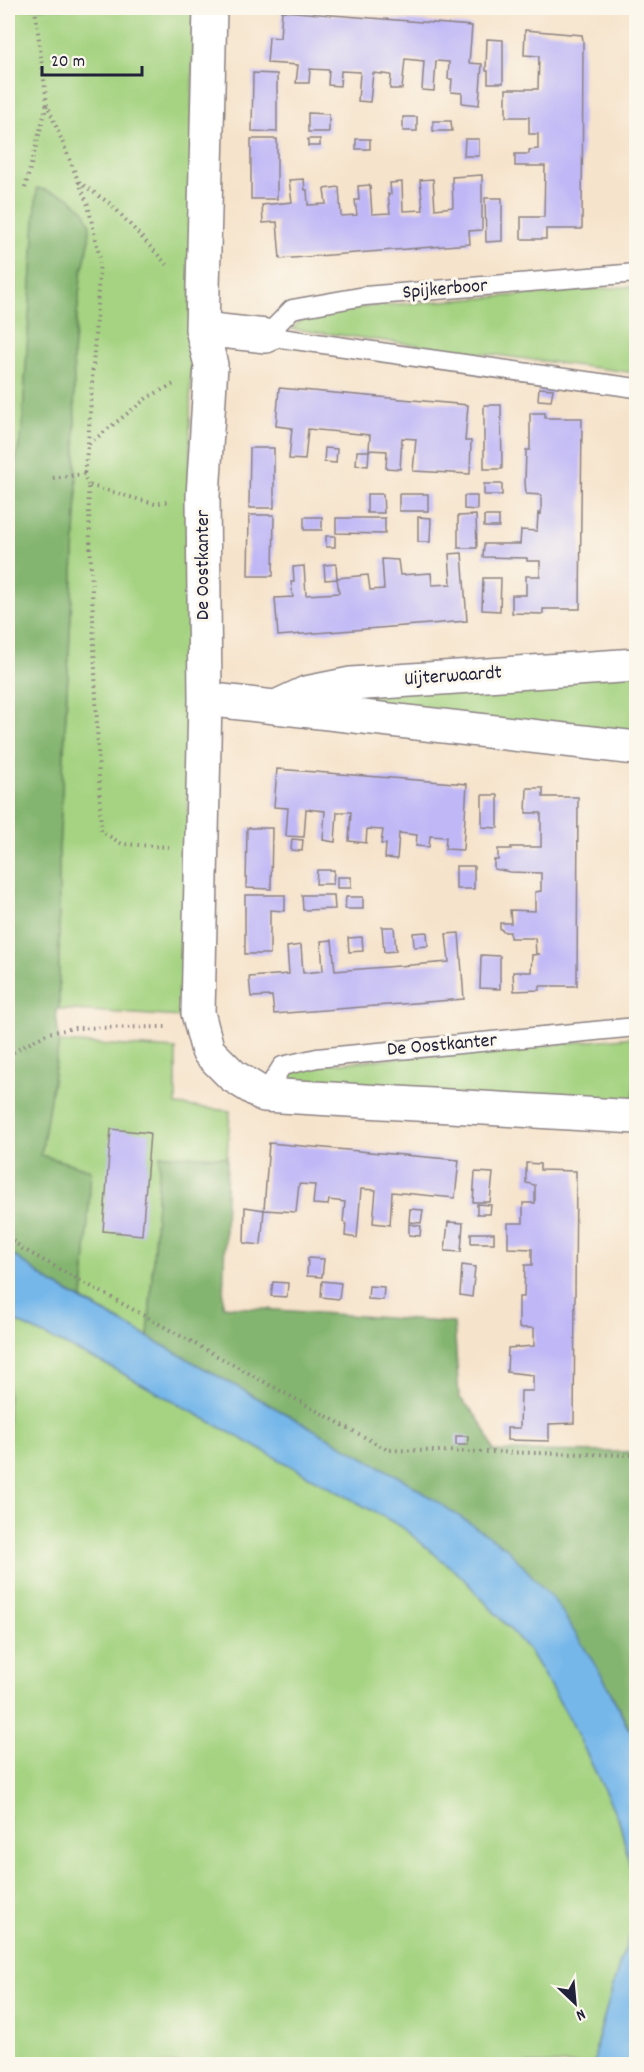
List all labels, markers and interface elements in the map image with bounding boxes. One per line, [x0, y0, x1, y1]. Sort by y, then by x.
scale bar [42, 39, 142, 77]
text: 20 m [51, 50, 85, 75]
street label: Spijkerboor [401, 272, 489, 308]
street label: De Oostkanter [190, 509, 218, 620]
street label: Uijterwaardt [403, 660, 503, 694]
street label: De Oostkanter [386, 1027, 499, 1065]
north arrow [545, 1973, 605, 2033]
text: N [572, 2002, 589, 2026]

